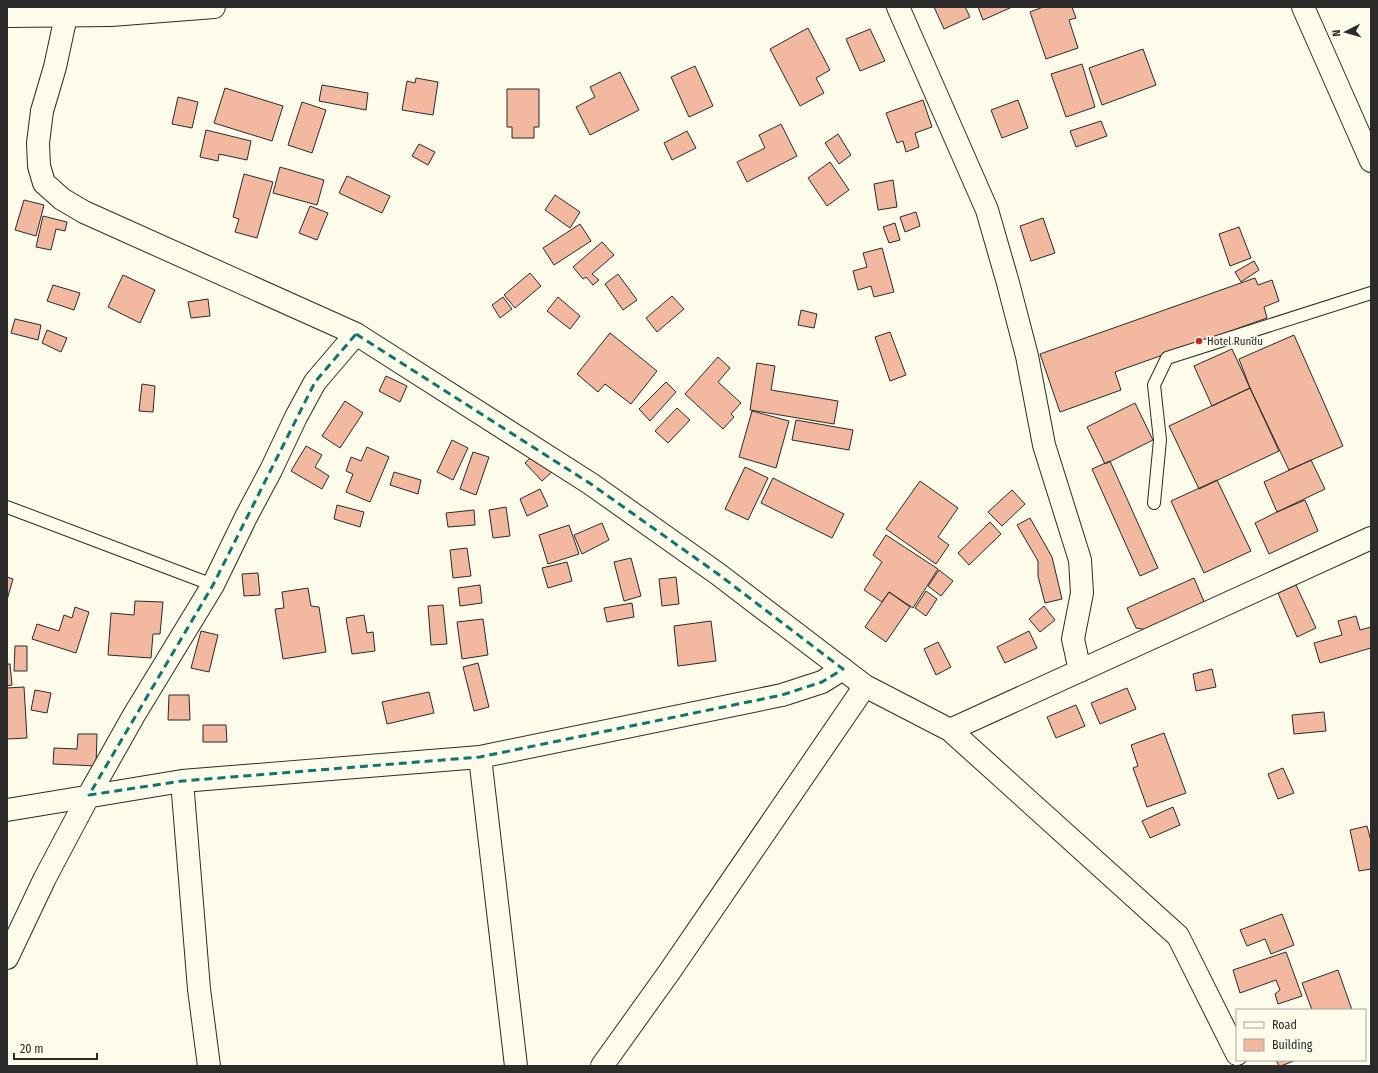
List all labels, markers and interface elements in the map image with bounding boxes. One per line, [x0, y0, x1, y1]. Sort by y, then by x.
north arrow [1326, 12, 1366, 52]
text: N [1330, 29, 1343, 37]
place label: Hotel Rundu [1207, 335, 1263, 348]
marker: Hotel Rundu [1194, 336, 1204, 346]
legend [1236, 1009, 1366, 1061]
text: Road [1272, 1018, 1297, 1032]
scale bar [14, 1035, 97, 1061]
text: Building [1272, 1038, 1313, 1052]
text: 20 m [20, 1042, 44, 1056]

